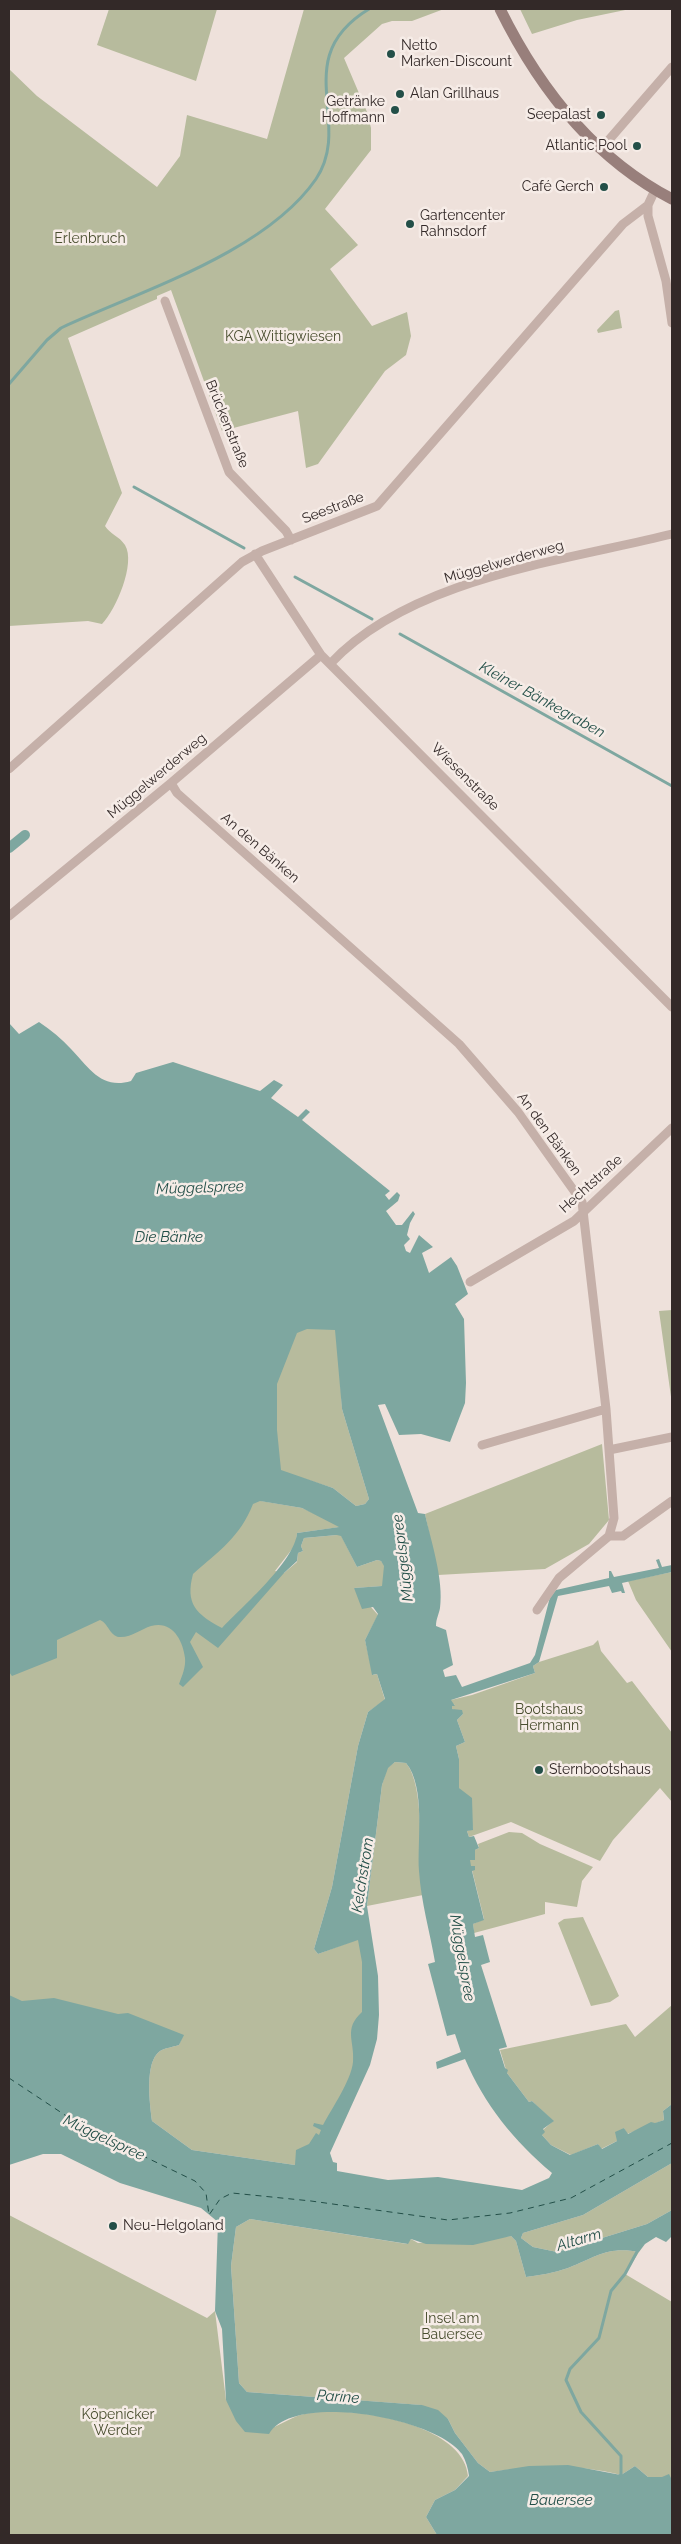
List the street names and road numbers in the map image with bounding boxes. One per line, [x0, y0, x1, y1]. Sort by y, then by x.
street label: Brückenstraße [202, 377, 252, 471]
street label: Seestraße [300, 489, 366, 527]
street label: Müggelwerderweg [442, 537, 566, 587]
street label: Müggelwerderweg [104, 730, 210, 822]
street label: Wiesenstraße [428, 740, 502, 814]
street label: An den Bänken [217, 809, 303, 887]
street label: An den Bänken [513, 1089, 585, 1179]
street label: Hechtstraße [556, 1151, 626, 1217]

